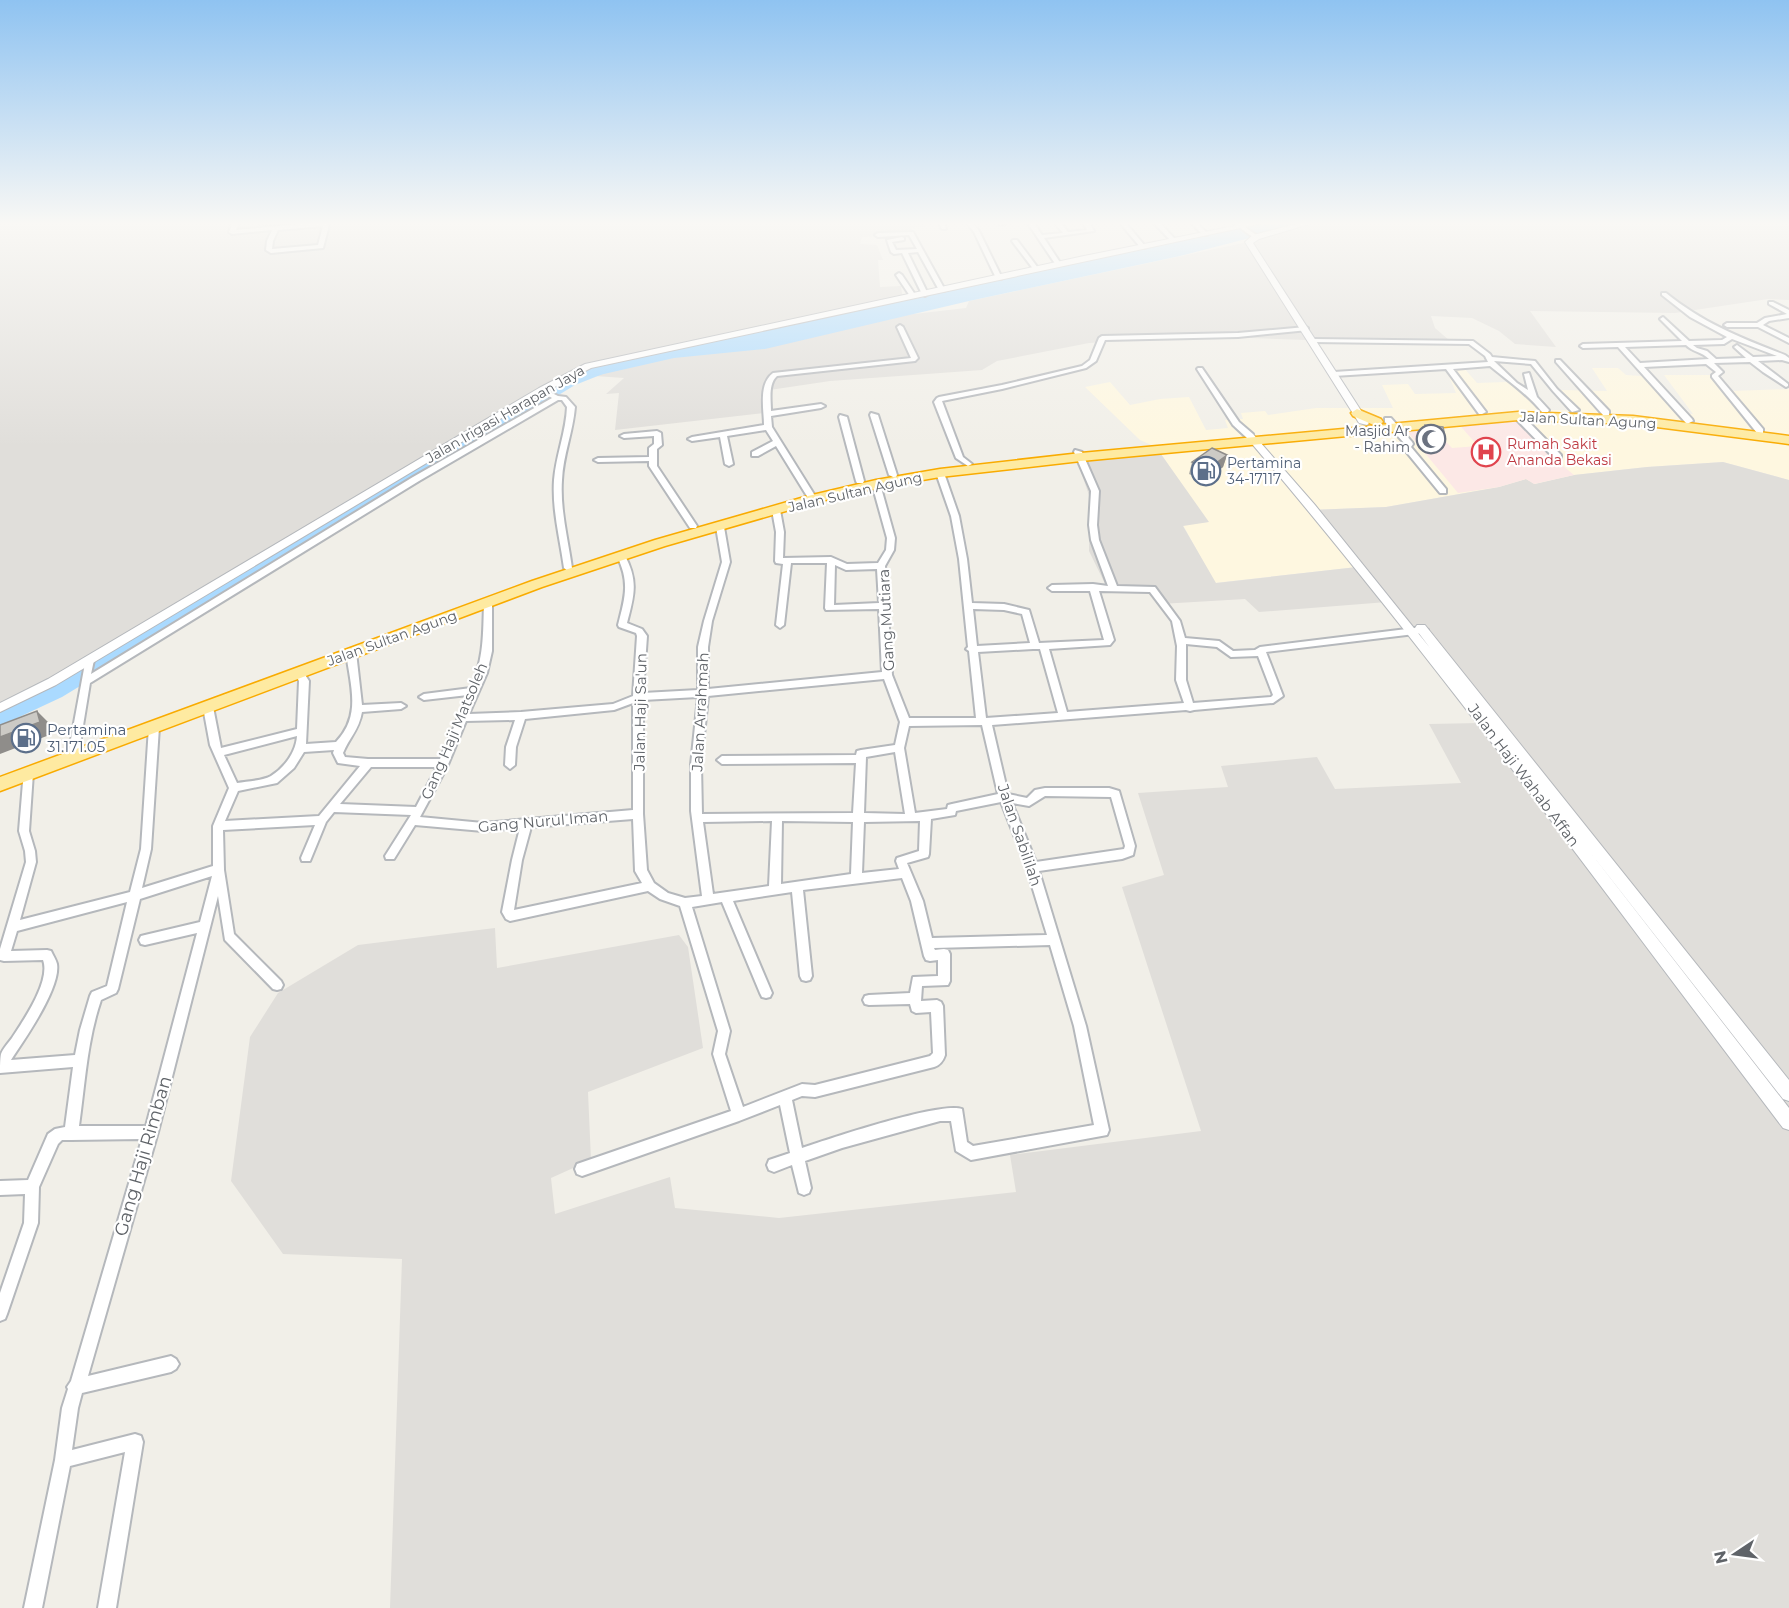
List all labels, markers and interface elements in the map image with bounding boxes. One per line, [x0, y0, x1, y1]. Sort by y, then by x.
street label: Jalan Irigasi Harapan Jaya [422, 361, 588, 467]
street label: Jalan Sultan Agung [1518, 407, 1657, 433]
place label: Masjid Ar - Rahim [1345, 422, 1410, 456]
mosque icon: Masjid Ar - Rahim [1415, 423, 1447, 455]
place label: Rumah Sakit Ananda Bekasi [1507, 435, 1612, 469]
hospital icon: Rumah Sakit Ananda Bekasi [1470, 436, 1502, 468]
place label: Pertamina 34-17117 [1227, 454, 1301, 488]
fuel station icon: Pertamina 34-17117 [1190, 455, 1222, 487]
street label: Jalan Sultan Agung [785, 468, 924, 516]
street label: Gang Mutiara [874, 568, 898, 672]
street label: Jalan Sultan Agung [324, 606, 459, 670]
street label: Jalan Arrahmah [687, 652, 713, 773]
street label: Jalan Haji Sa'un [629, 653, 651, 772]
street label: Gang Haji Matsoleh [417, 660, 491, 802]
street label: Jalan Haji Wahab Affan [1463, 699, 1584, 850]
place label: Pertamina 31.171.05 [47, 720, 126, 756]
fuel station icon: Pertamina 31.171.05 [10, 722, 42, 754]
street label: Jalan Sabililah [993, 781, 1046, 889]
street label: Gang Nurul Iman [477, 806, 609, 836]
street label: Gang Haji Rimban [110, 1073, 176, 1239]
north arrow [1705, 1524, 1765, 1584]
text: N [1710, 1549, 1732, 1566]

